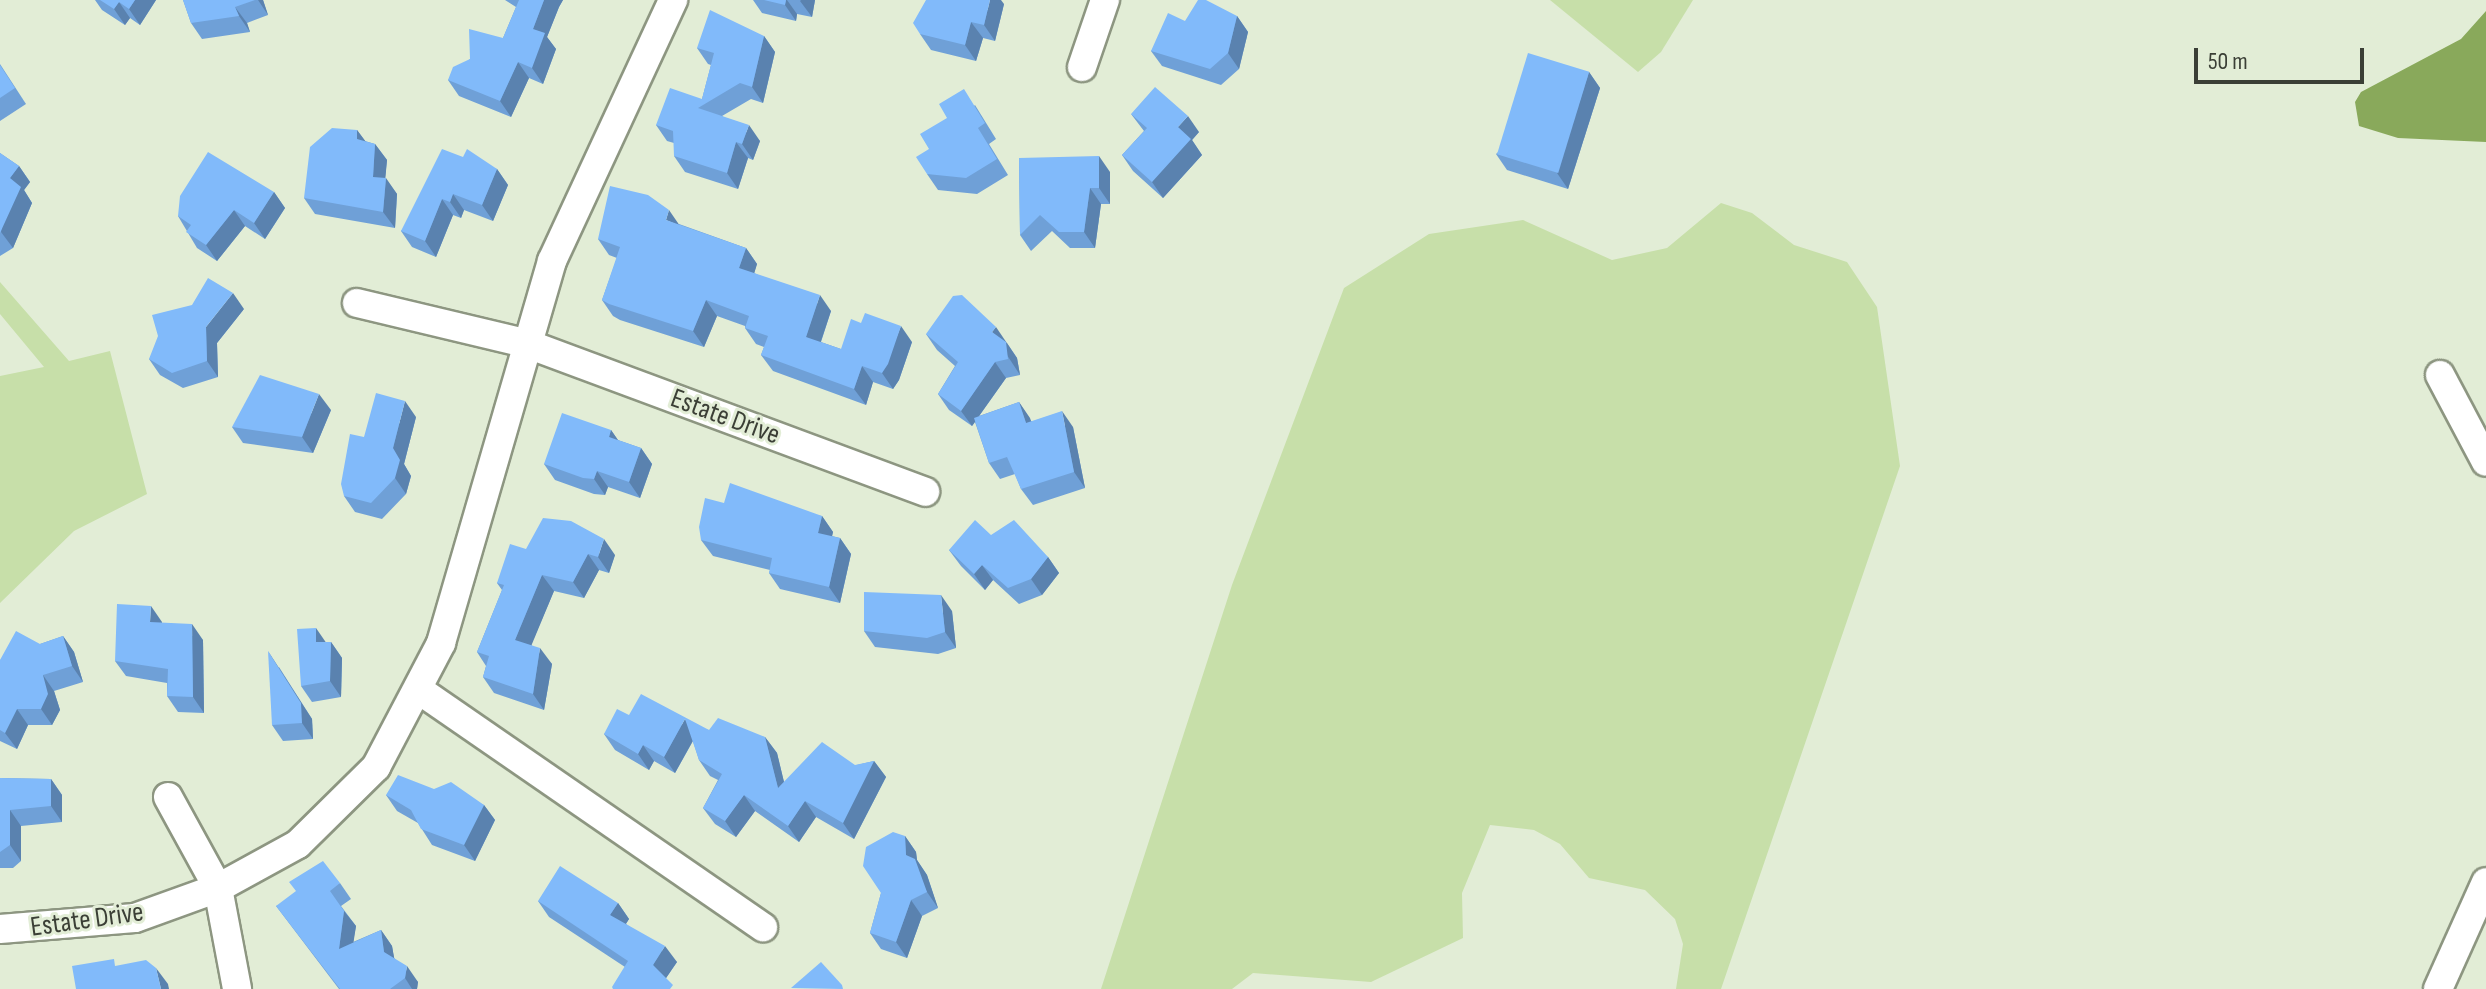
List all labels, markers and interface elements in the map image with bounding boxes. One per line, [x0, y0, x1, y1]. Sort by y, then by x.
scale bar [2198, 32, 2368, 82]
text: 50 m [2208, 47, 2248, 76]
street label: Estate Drive [666, 382, 784, 452]
street label: Estate Drive [28, 895, 146, 945]

